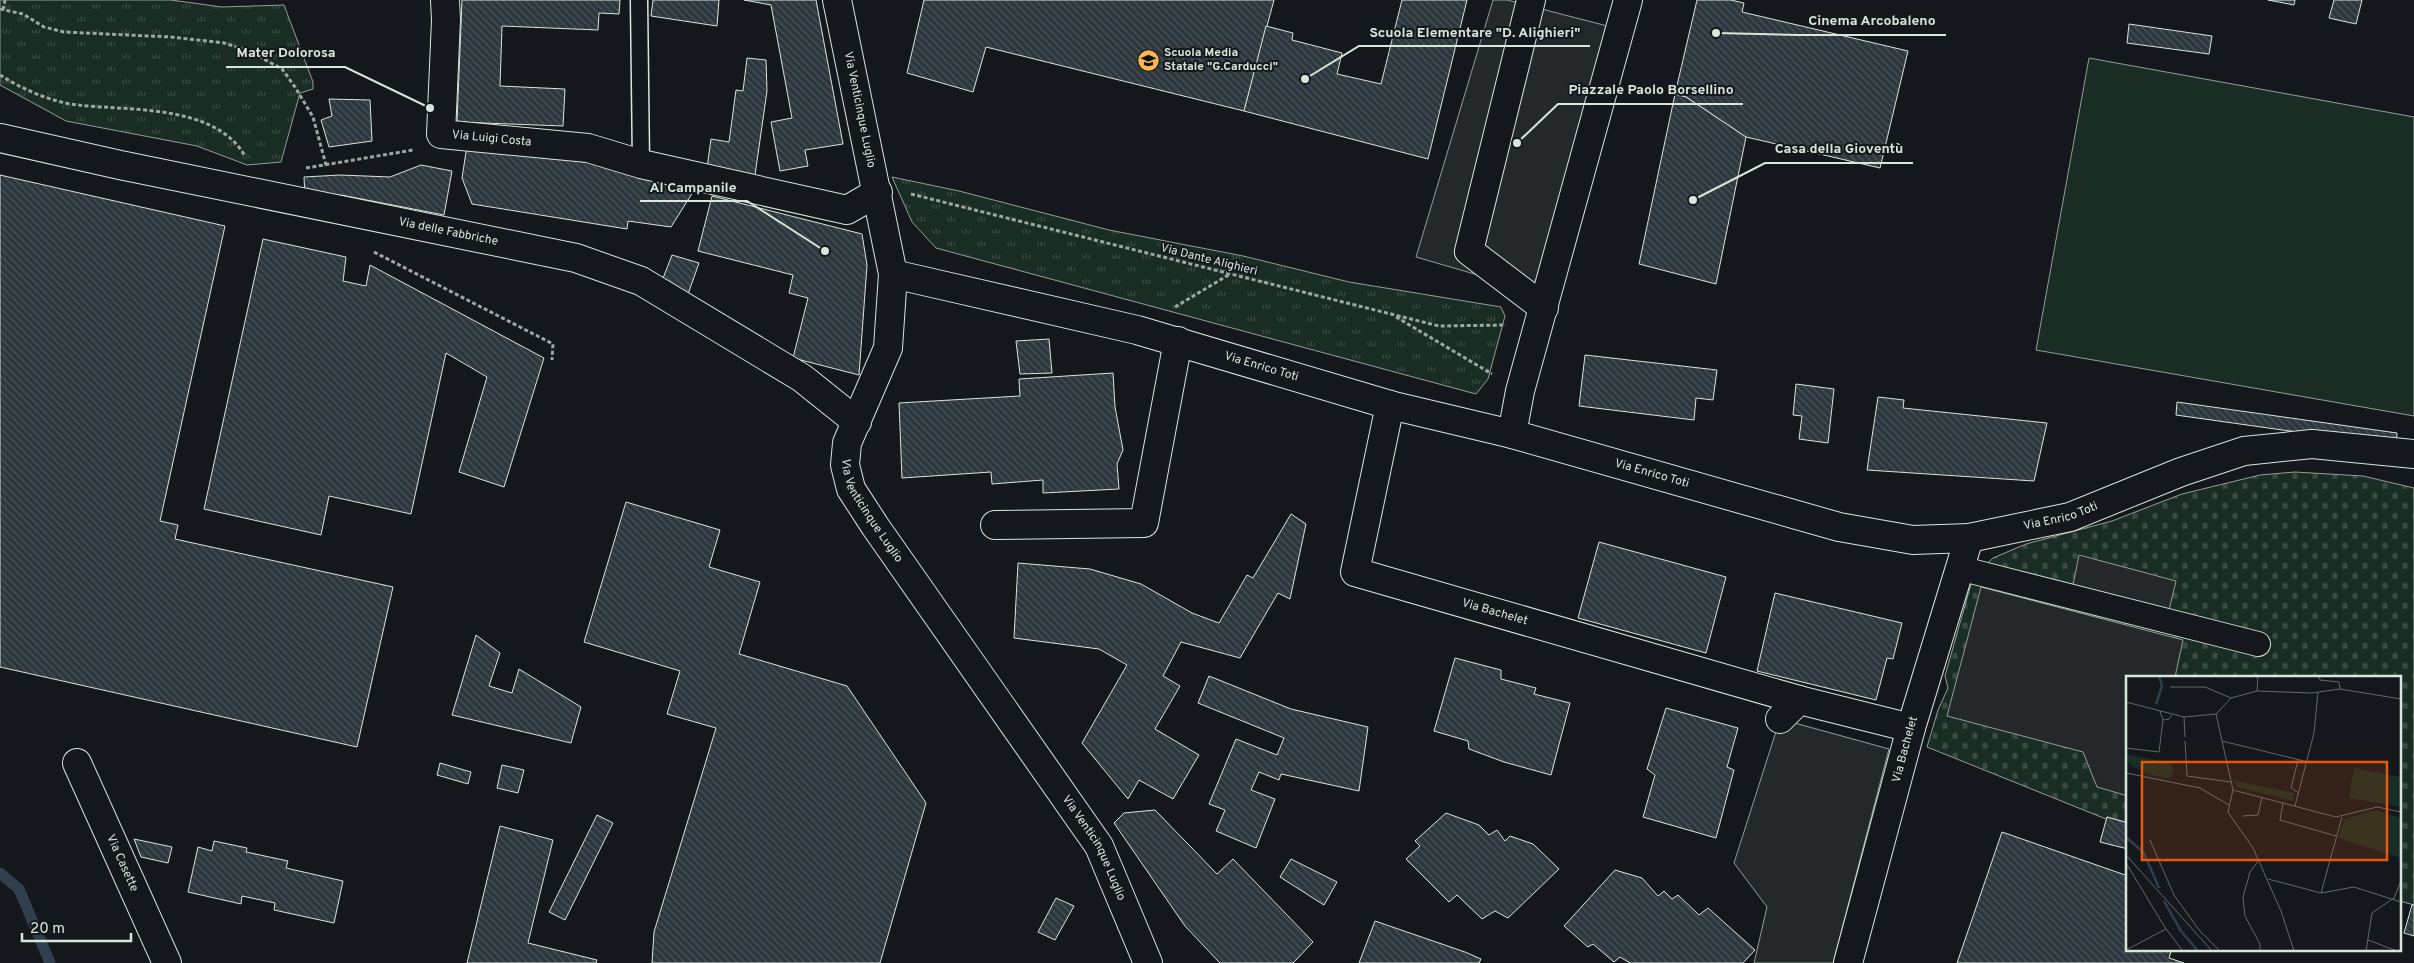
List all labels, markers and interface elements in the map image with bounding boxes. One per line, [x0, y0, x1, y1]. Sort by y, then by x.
callout: Cinema Arcobaleno [1798, 6, 1946, 35]
text: Cinema Arcobaleno [1808, 13, 1936, 30]
callout: Scuola Elementare "D. Alighieri" [1359, 17, 1590, 46]
text: Scuola Elementare "D. Alighieri" [1370, 25, 1580, 42]
callout: Mater Dolorosa [226, 38, 345, 67]
text: Mater Dolorosa [237, 45, 335, 62]
place label: Scuola Media Statale "G.Carducci" [1164, 45, 1278, 75]
school or university icon: Scuola Media Statale "G.Carducci" [1136, 48, 1160, 72]
street label: Via Venticinque Luglio [840, 50, 879, 170]
callout: Piazzale Paolo Borsellino [1558, 75, 1743, 104]
text: Piazzale Paolo Borsellino [1568, 82, 1734, 99]
street label: Via Luigi Costa [451, 127, 532, 151]
callout: Casa della Gioventù [1765, 134, 1913, 163]
text: Casa della Gioventù [1775, 141, 1903, 158]
callout: Al Campanile [640, 172, 747, 201]
text: Al Campanile [650, 180, 737, 197]
street label: Via delle Fabbriche [397, 214, 500, 250]
street label: Via Dante Alighieri [1159, 240, 1259, 280]
street label: Via Enrico Toti [1222, 348, 1300, 385]
street label: Via Enrico Toti [1613, 456, 1691, 492]
street label: Via Venticinque Luglio [837, 458, 906, 566]
street label: Via Enrico Toti [2022, 499, 2100, 534]
street label: Via Bachelet [1460, 595, 1530, 629]
inset map [2126, 676, 2402, 950]
street label: Via Bachelet [1889, 714, 1922, 784]
street label: Via Venticinque Luglio [1058, 792, 1129, 903]
street label: Via Casette [102, 832, 142, 895]
scale bar [22, 910, 131, 942]
text: 20 m [30, 920, 65, 939]

